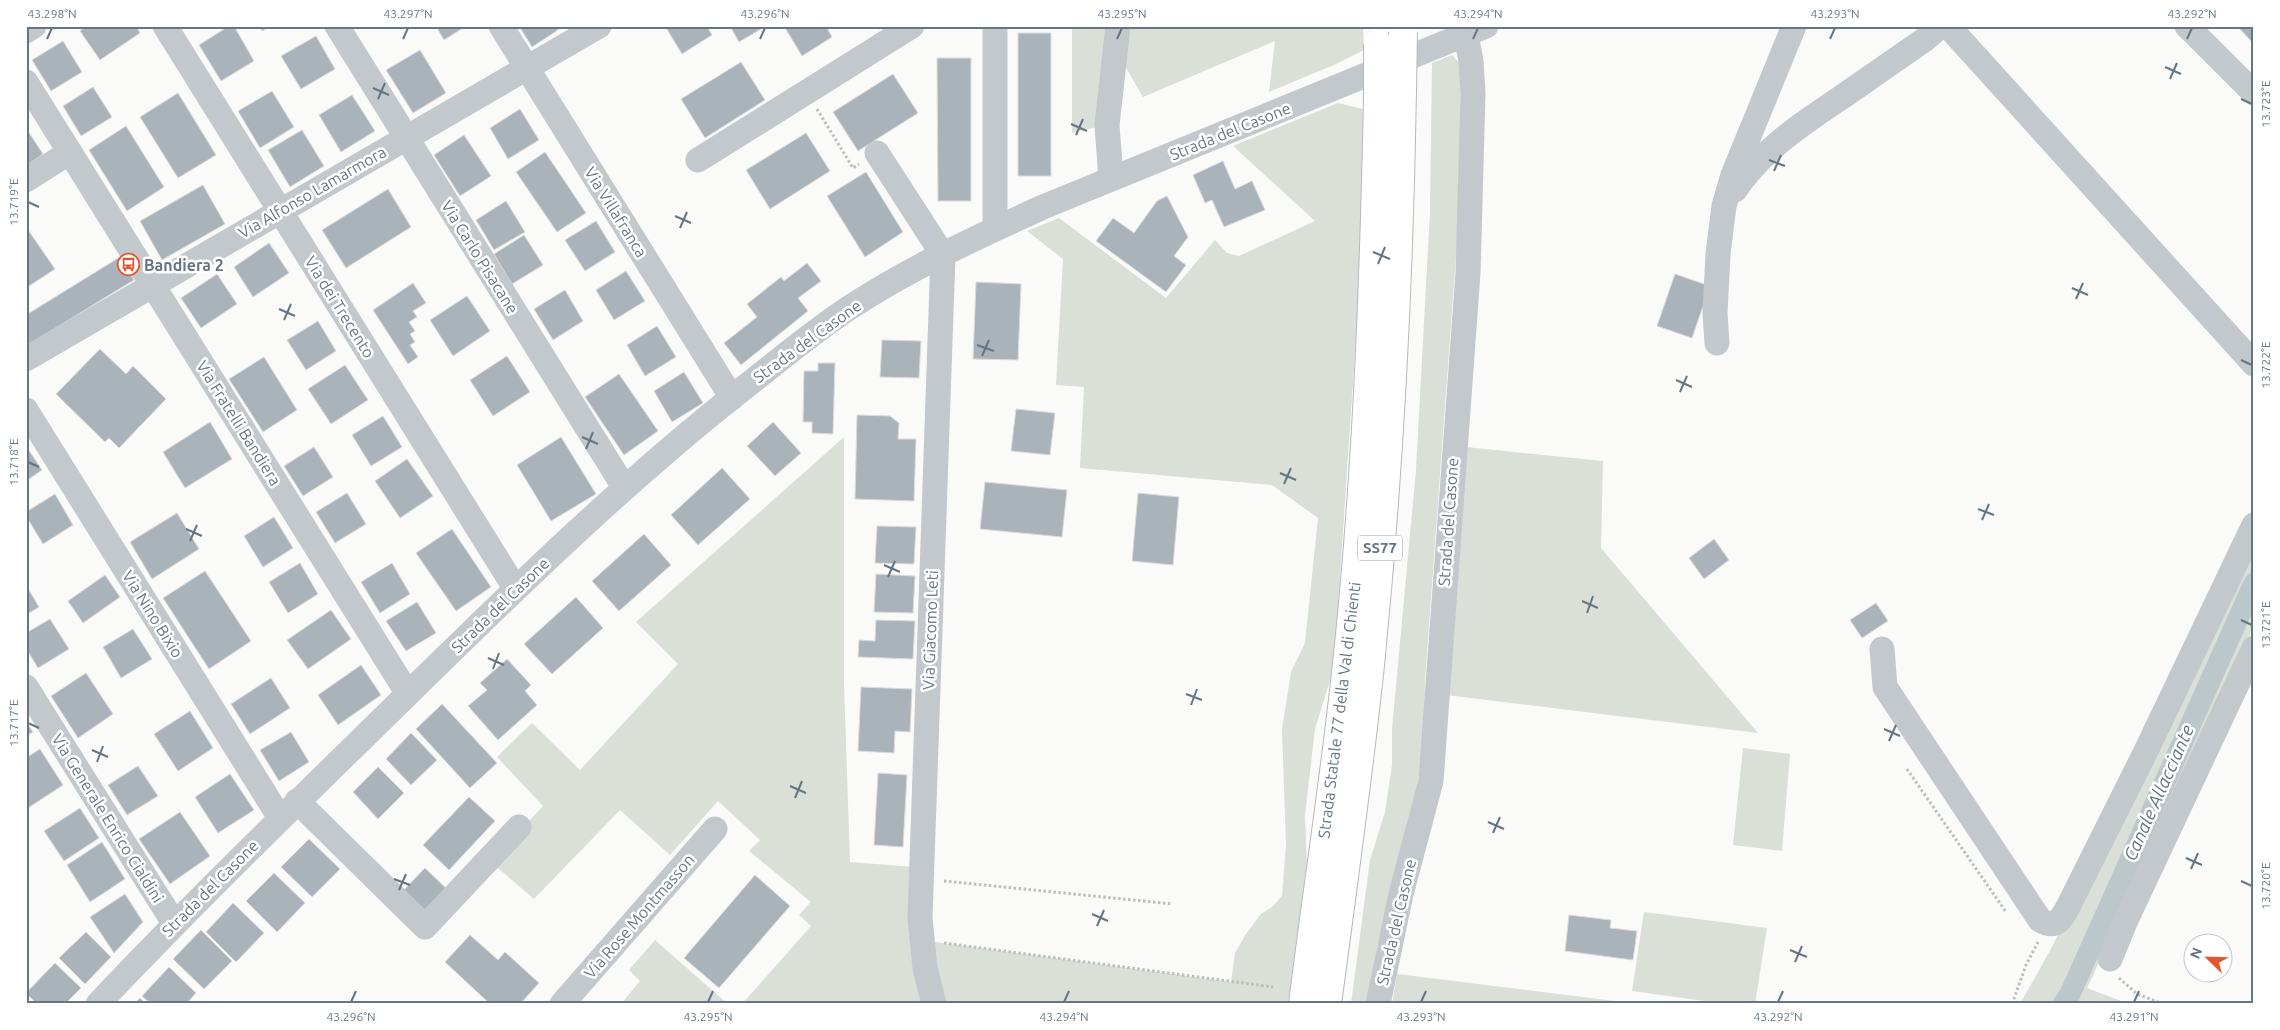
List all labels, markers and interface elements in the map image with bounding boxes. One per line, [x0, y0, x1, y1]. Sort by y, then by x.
text: 43.298°N [27, 7, 77, 20]
text: 43.297°N [383, 7, 433, 20]
text: 43.296°N [740, 7, 790, 20]
text: 43.295°N [1097, 7, 1147, 20]
text: 43.294°N [1453, 7, 1503, 20]
text: 43.293°N [1810, 7, 1860, 20]
text: 43.292°N [2167, 7, 2217, 20]
text: 13.723°E [2259, 80, 2272, 128]
street label: Strada del Casone [1167, 99, 1293, 163]
street label: Via Alfonso Lamarmora [235, 142, 389, 242]
street label: Via Villafranca [581, 164, 651, 260]
text: 13.719°E [7, 178, 20, 226]
street label: Via Carlo Pisacane [438, 197, 522, 317]
bus stop icon: Bandiera 2 [116, 253, 140, 277]
street label: Via dei Trecento [302, 253, 378, 361]
place label: Bandiera 2 [144, 256, 224, 274]
street label: Strada del Casone [750, 296, 864, 386]
text: 13.722°E [2259, 341, 2272, 389]
street label: Via Fratelli Bandiera [193, 357, 285, 489]
text: 13.718°E [7, 438, 20, 486]
street label: Strada del Casone [1435, 457, 1461, 587]
road number: SS77 [1358, 536, 1402, 560]
street label: Strada del Casone [448, 554, 552, 656]
street label: Via Nino Bixio [119, 567, 187, 661]
street label: Via Giacomo Leti [919, 570, 941, 690]
street label: Strada Statale 77 della Val di Chienti [1314, 581, 1364, 839]
text: 13.721°E [2259, 601, 2272, 649]
text: 13.717°E [7, 699, 20, 747]
water label: Canale Allacciante [2119, 722, 2197, 864]
street label: Via Generale Enrico Cialdini [49, 730, 167, 906]
street label: Strada del Casone [158, 836, 262, 940]
street label: Via Rose Montmasson [580, 850, 698, 982]
street label: Strada del Casone [1373, 857, 1419, 987]
text: 13.720°E [2259, 862, 2272, 910]
north arrow [2182, 932, 2232, 982]
text: N [2187, 945, 2205, 961]
text: 43.296°N [326, 1010, 376, 1023]
text: 43.295°N [683, 1010, 733, 1023]
text: 43.294°N [1039, 1010, 1089, 1023]
text: 43.293°N [1396, 1010, 1446, 1023]
text: 43.292°N [1753, 1010, 1803, 1023]
text: 43.291°N [2109, 1010, 2159, 1023]

